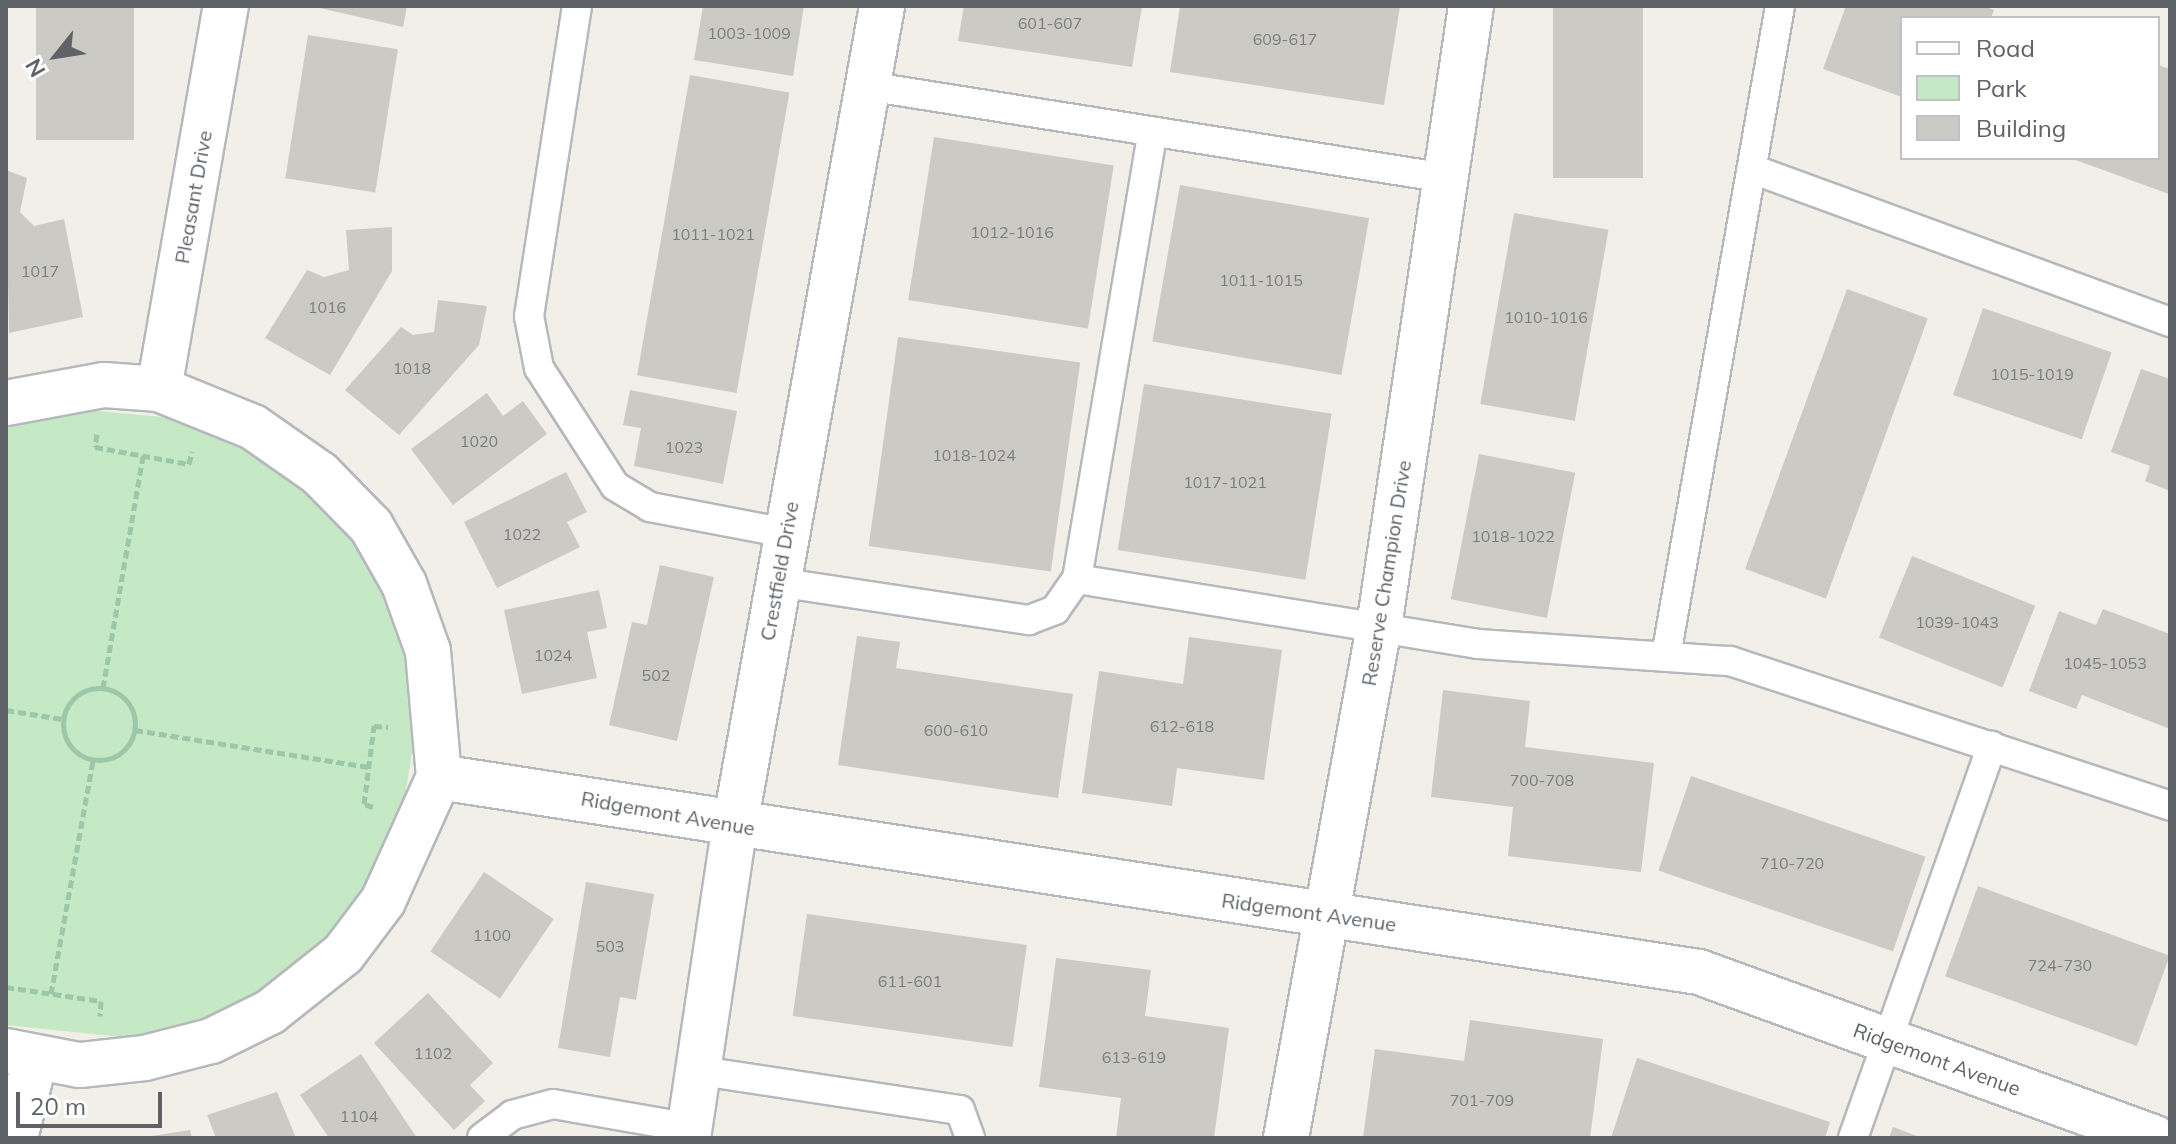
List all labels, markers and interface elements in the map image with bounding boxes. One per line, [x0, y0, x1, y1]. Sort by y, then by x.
house number: 601-607 [1018, 13, 1082, 33]
north arrow [16, 16, 96, 96]
legend [1900, 16, 2160, 160]
house number: 1003-1009 [707, 23, 791, 43]
house number: 609-617 [1253, 29, 1317, 49]
text: Road [1976, 33, 2035, 63]
text: N [19, 54, 51, 82]
text: Park [1976, 73, 2027, 103]
text: Building [1976, 113, 2066, 143]
street label: Pleasant Drive [169, 129, 217, 265]
house number: 1012-1016 [970, 222, 1054, 242]
house number: 1011-1021 [671, 224, 755, 244]
house number: 1017 [21, 261, 59, 281]
house number: 1011-1015 [1219, 270, 1303, 290]
house number: 1016 [308, 297, 346, 317]
house number: 1010-1016 [1504, 307, 1588, 327]
house number: 1018 [393, 358, 431, 378]
house number: 1015-1019 [1990, 364, 2074, 384]
house number: 1020 [460, 431, 498, 451]
house number: 1023 [665, 437, 703, 457]
house number: 1018-1024 [932, 445, 1016, 465]
street label: Reserve Champion Drive [1356, 458, 1416, 688]
house number: 1017-1021 [1183, 472, 1267, 492]
street label: Crestfield Drive [755, 499, 803, 643]
house number: 1022 [503, 524, 541, 544]
house number: 1018-1022 [1471, 526, 1555, 546]
house number: 1039-1043 [1915, 612, 1999, 632]
house number: 1024 [534, 645, 572, 665]
house number: 1045-1053 [2063, 653, 2147, 673]
house number: 502 [642, 665, 670, 685]
house number: 612-618 [1150, 716, 1214, 736]
house number: 600-610 [924, 720, 988, 740]
house number: 700-708 [1510, 770, 1574, 790]
street label: Ridgemont Avenue [579, 786, 757, 840]
house number: 710-720 [1760, 853, 1824, 873]
street label: Ridgemont Avenue [1220, 888, 1398, 936]
house number: 1100 [473, 925, 511, 945]
house number: 503 [596, 936, 624, 956]
house number: 724-730 [2028, 955, 2092, 975]
house number: 611-601 [878, 971, 942, 991]
street label: Ridgemont Avenue [1850, 1018, 2024, 1100]
house number: 1102 [414, 1043, 452, 1063]
house number: 613-619 [1102, 1047, 1166, 1067]
scale bar [20, 1076, 166, 1126]
house number: 701-709 [1450, 1090, 1514, 1110]
text: 20 m [30, 1091, 86, 1121]
house number: 1104 [340, 1106, 378, 1126]

